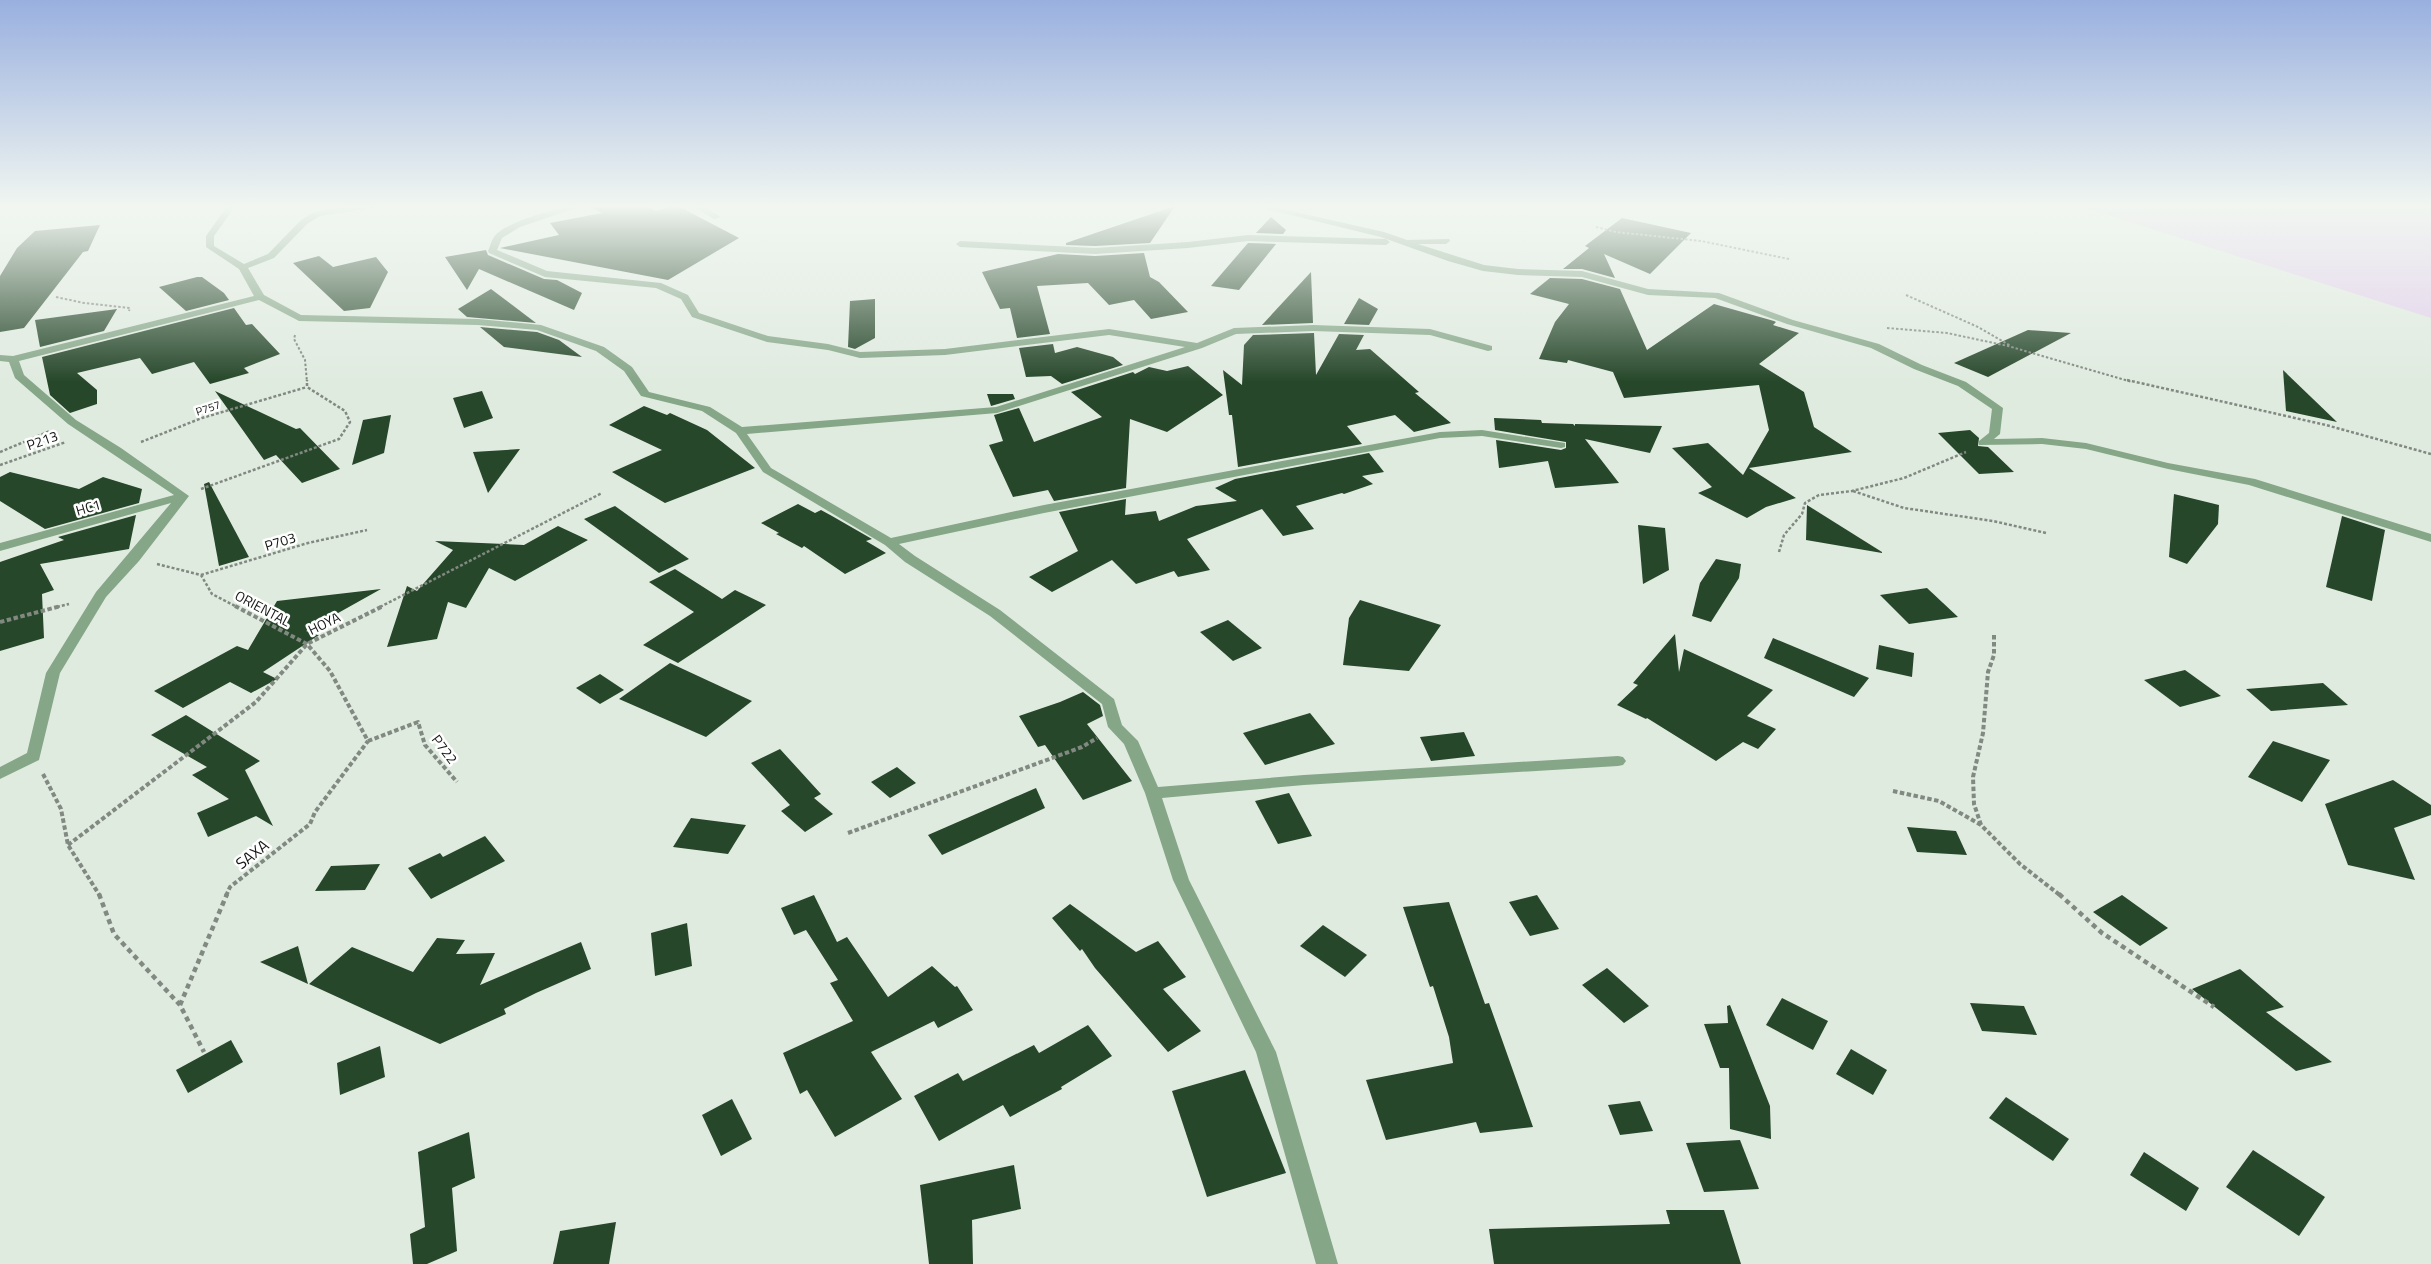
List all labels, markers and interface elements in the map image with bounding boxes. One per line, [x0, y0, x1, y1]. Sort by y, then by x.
street label: P757 [194, 397, 222, 419]
street label: P213 [24, 425, 60, 455]
street label: HC1 [73, 493, 103, 521]
street label: P703 [262, 526, 298, 556]
street label: ORIENTAL [231, 585, 295, 632]
street label: HOYA [304, 606, 344, 640]
street label: P722 [427, 730, 463, 768]
street label: SAXA [230, 833, 274, 875]

